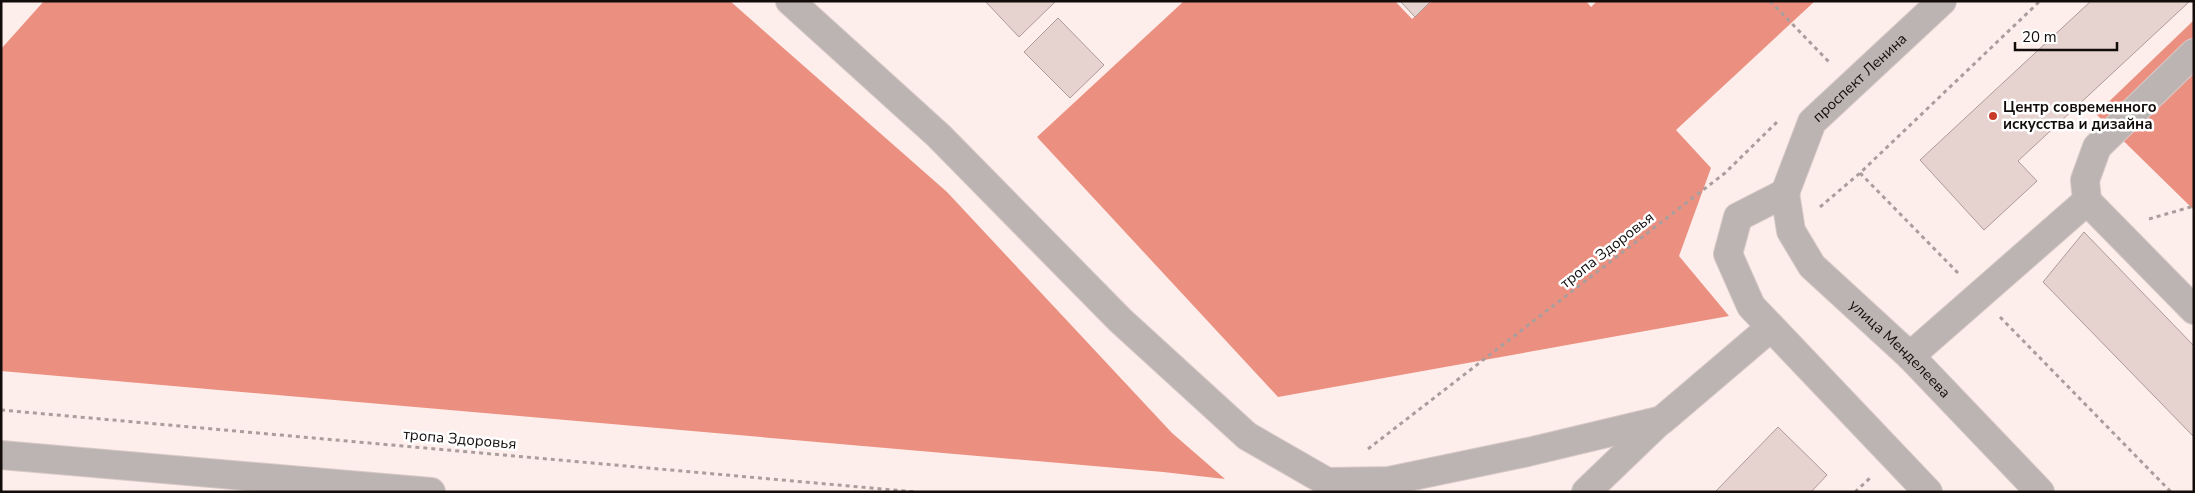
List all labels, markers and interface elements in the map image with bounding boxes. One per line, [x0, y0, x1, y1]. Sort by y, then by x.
scale bar [2015, 20, 2118, 52]
text: 20 m [2022, 27, 2057, 47]
street label: проспект Ленина [1808, 29, 1911, 127]
place label: Центр современного искусства и дизайна [2003, 97, 2157, 134]
marker: Центр современного искусства и дизайна [1987, 110, 1999, 122]
street label: тропа Здоровья [1556, 207, 1658, 293]
street label: улица Менделеева [1845, 295, 1955, 402]
street label: тропа Здоровья [403, 424, 517, 454]

